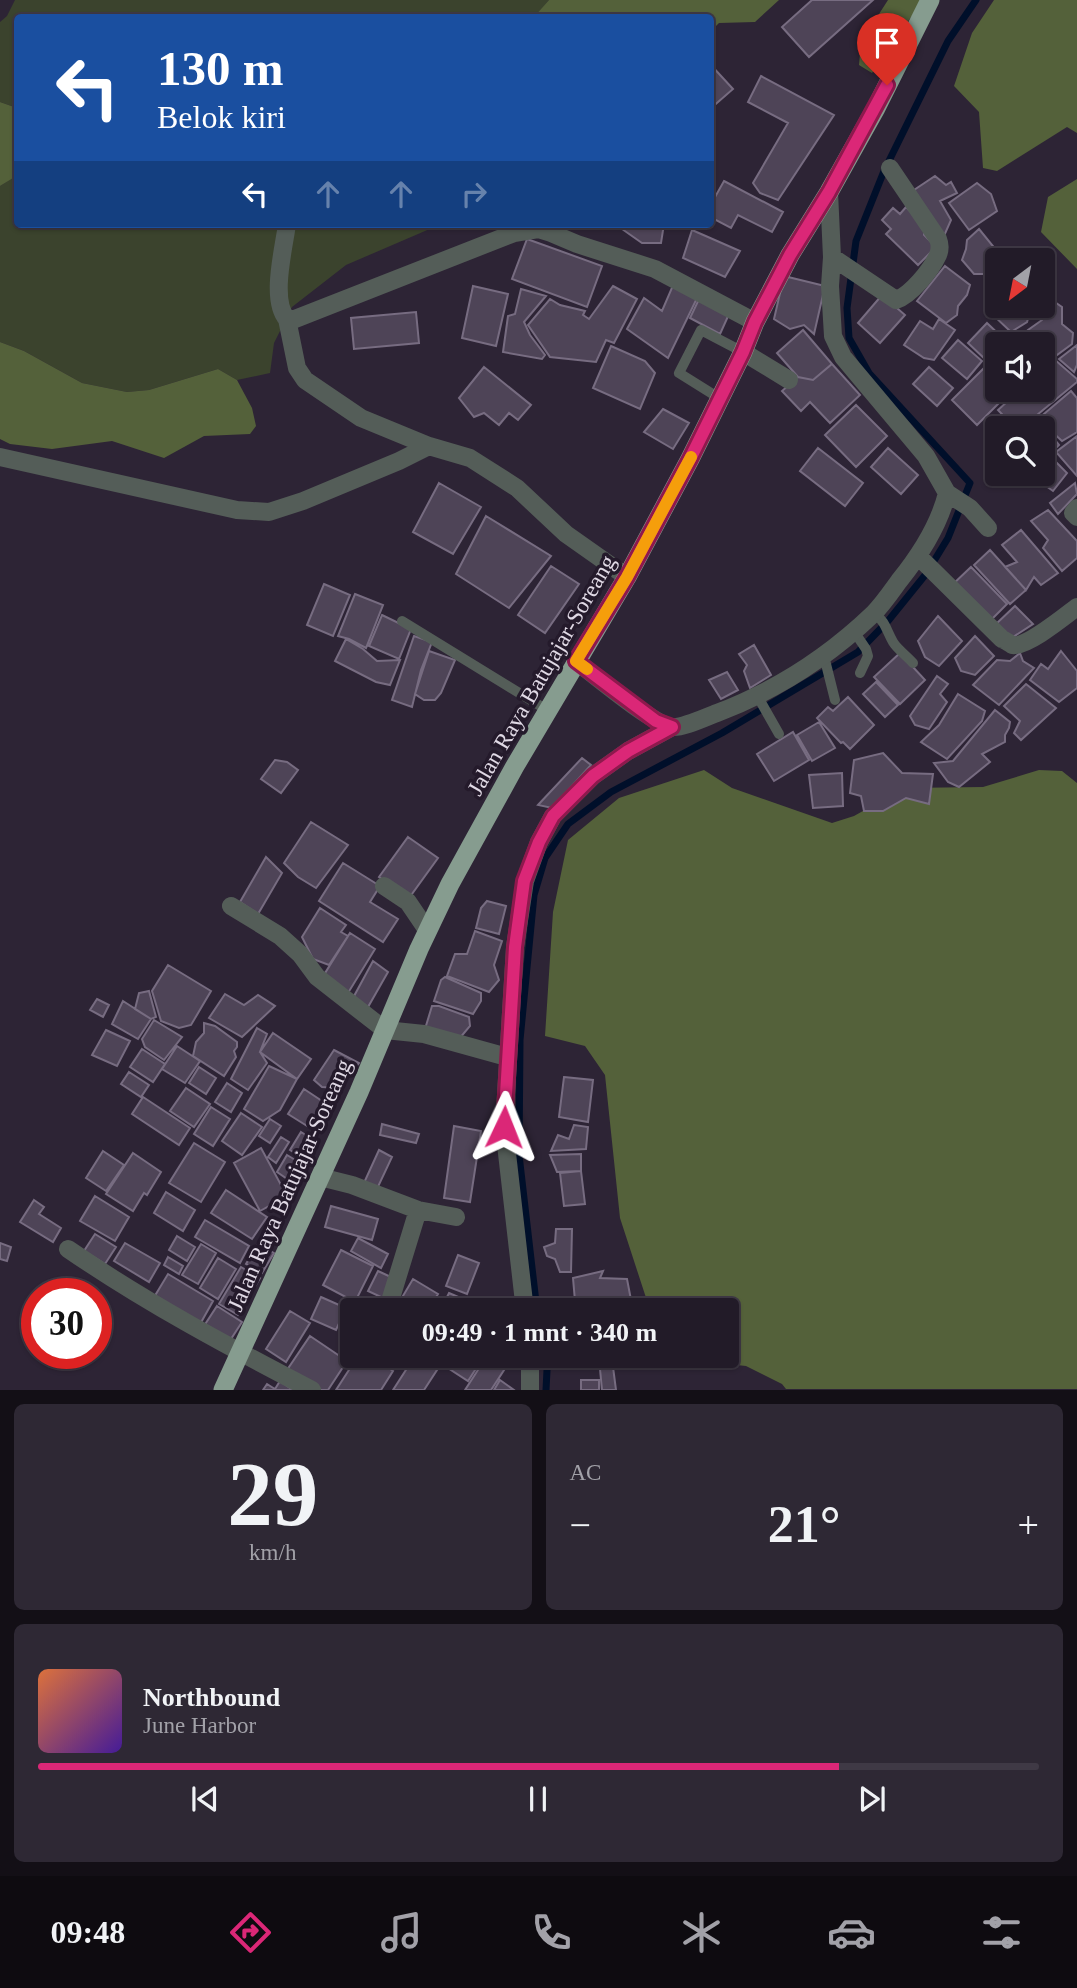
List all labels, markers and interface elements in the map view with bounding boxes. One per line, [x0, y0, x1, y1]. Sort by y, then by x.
pin [857, 13, 917, 85]
icon: arrive [868, 24, 906, 62]
text: 130 m [157, 41, 284, 96]
icon: left [42, 42, 133, 133]
text: Belok kiri [157, 99, 286, 135]
icon: left [236, 175, 274, 213]
icon: ahead [309, 175, 347, 213]
icon: ahead [382, 175, 420, 213]
icon: right [455, 175, 493, 213]
north arrow [985, 248, 1055, 318]
map controls [985, 248, 1055, 486]
button: sound [985, 332, 1055, 402]
button: search [985, 416, 1055, 486]
street label: Jalan Raya Batujajar-Soreang [462, 550, 621, 800]
street label: Jalan Raya Batujajar-Soreang [223, 1055, 357, 1315]
position arrow [467, 1090, 541, 1164]
speed limit sign: 30 [21, 1278, 112, 1369]
text: 09:49 · 1 mnt · 340 m [422, 1318, 657, 1347]
text: 29 [227, 1444, 318, 1545]
text: AC [570, 1460, 601, 1485]
text: 21° [768, 1496, 841, 1553]
text: − [570, 1504, 591, 1546]
text: + [1018, 1504, 1039, 1546]
text: km/h [249, 1540, 296, 1565]
text: Northbound [143, 1683, 280, 1712]
text: June Harbor [143, 1713, 256, 1738]
icon: previous [186, 1780, 224, 1818]
icon: pause [519, 1780, 557, 1818]
icon: next [853, 1780, 891, 1818]
icon: directions [226, 1908, 275, 1957]
icon: music [377, 1908, 426, 1957]
icon: phone [527, 1908, 576, 1957]
icon: climate [677, 1908, 726, 1957]
icon: car [827, 1908, 876, 1957]
icon: filters [977, 1908, 1026, 1957]
text: 09:48 [51, 1914, 125, 1950]

